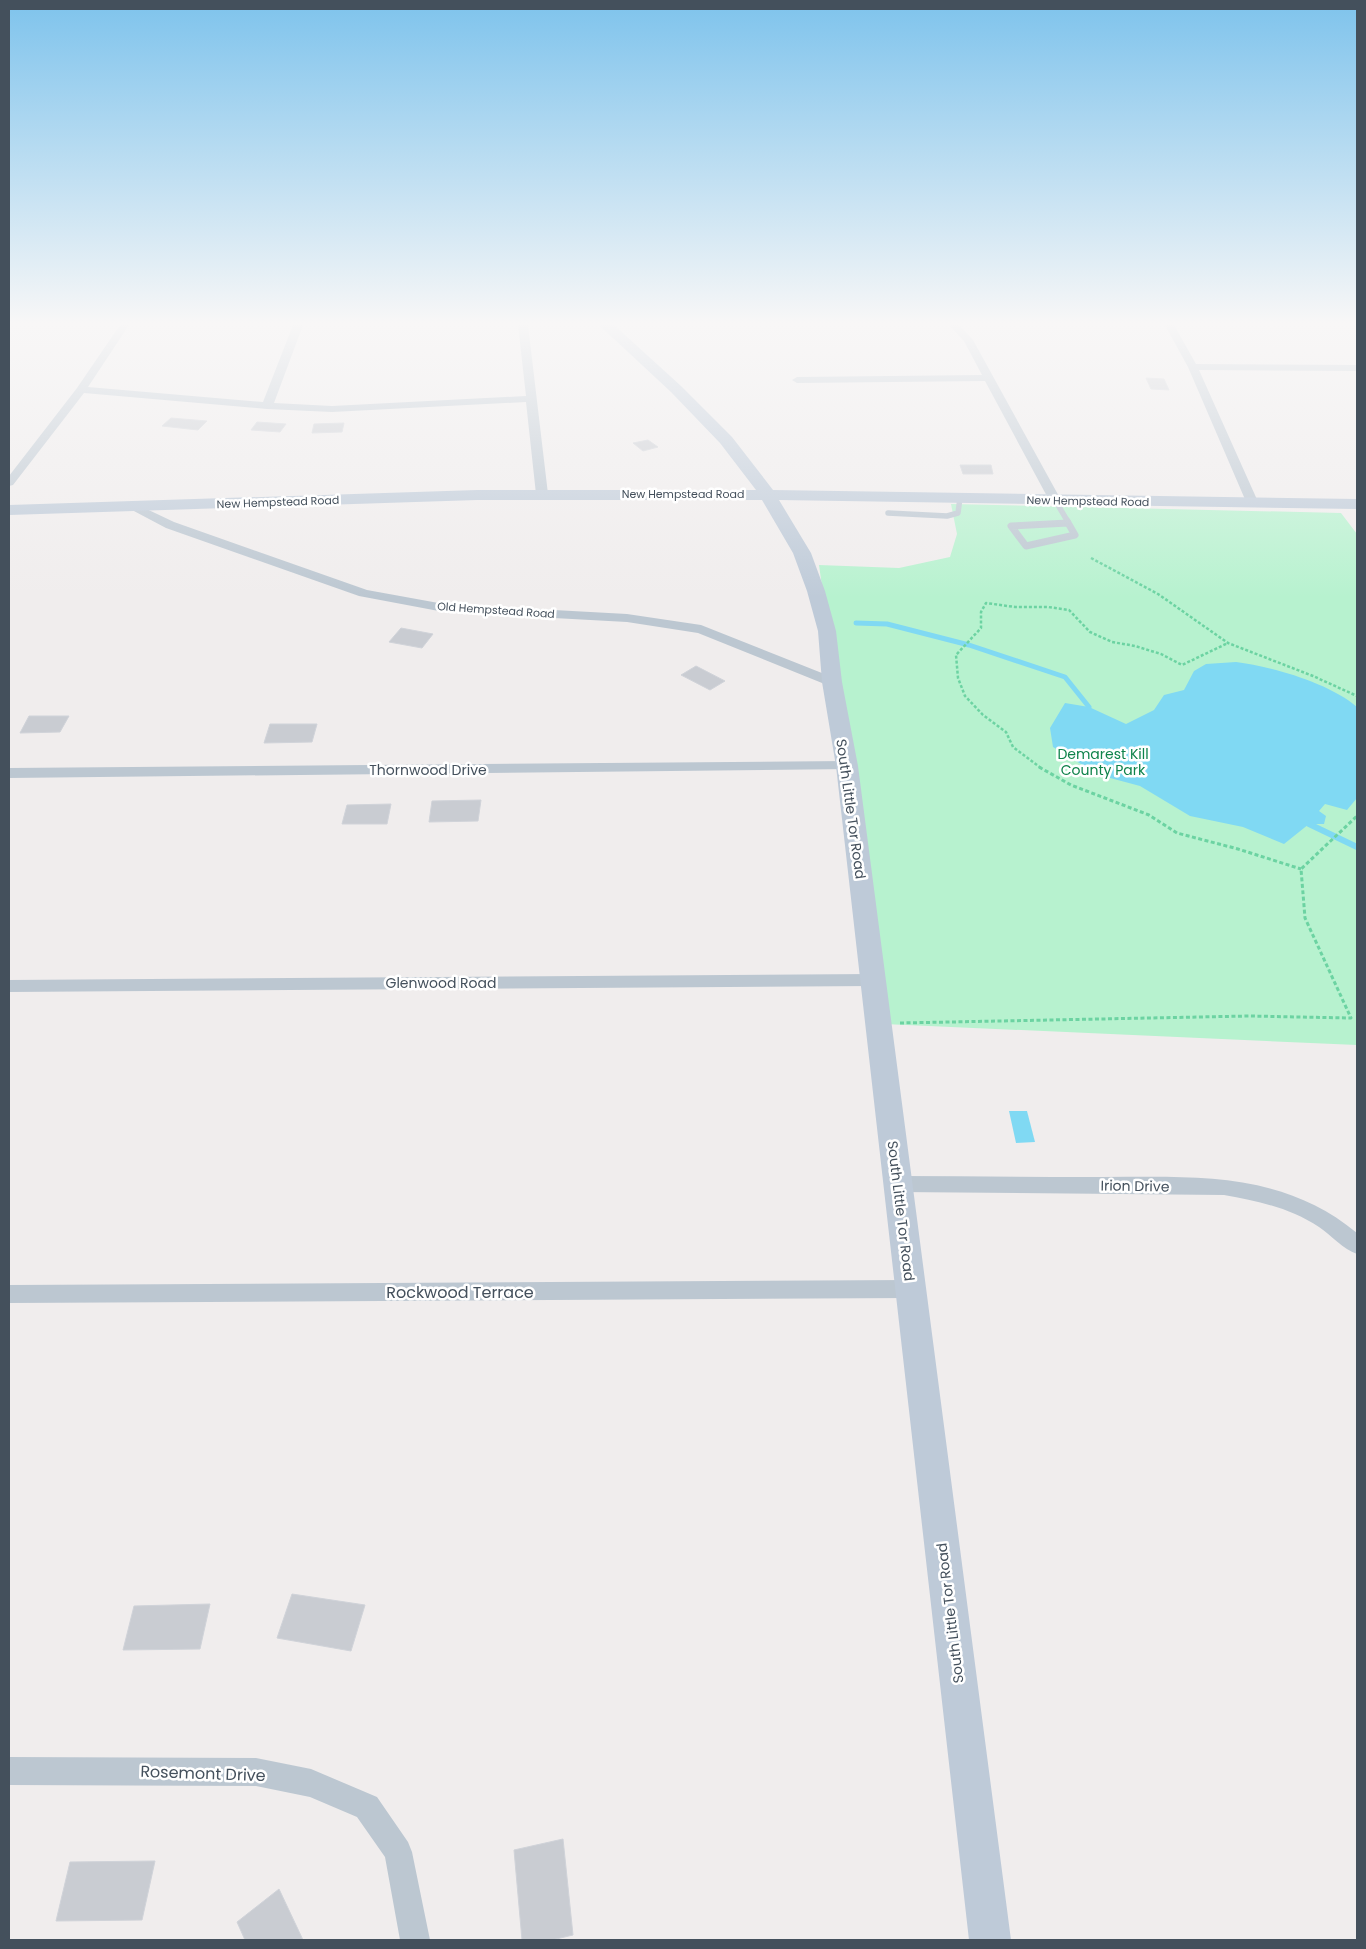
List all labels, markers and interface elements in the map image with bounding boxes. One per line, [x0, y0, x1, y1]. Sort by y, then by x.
street label: New Hempstead Road [622, 486, 744, 502]
street label: New Hempstead Road [216, 492, 340, 512]
street label: New Hempstead Road [1027, 492, 1149, 510]
street label: Old Hempstead Road [437, 598, 555, 622]
street label: South Little Tor Road [831, 738, 871, 880]
park label: Demarest Kill County Park [1057, 744, 1149, 780]
street label: Thornwood Drive [369, 760, 487, 780]
street label: Glenwood Road [386, 973, 496, 993]
street label: South Little Tor Road [882, 1140, 920, 1282]
street label: Irion Drive [1100, 1175, 1170, 1197]
street label: Rockwood Terrace [386, 1281, 534, 1304]
street label: South Little Tor Road [931, 1542, 969, 1684]
street label: Rosemont Drive [140, 1760, 266, 1787]

